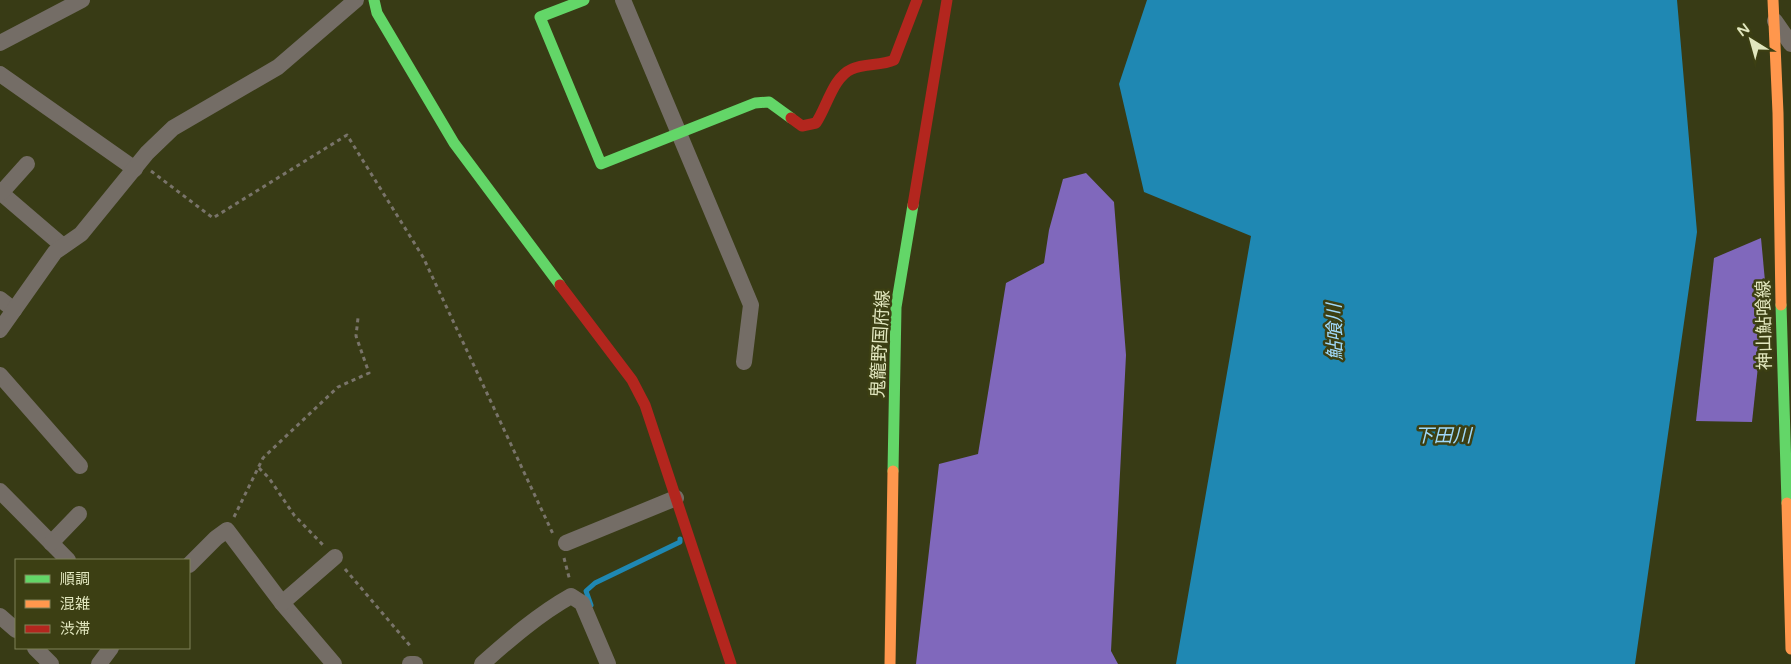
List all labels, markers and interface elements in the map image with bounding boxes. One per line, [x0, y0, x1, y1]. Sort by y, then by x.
north arrow [1726, 15, 1776, 65]
text: N [1734, 20, 1753, 40]
street label: 神山鮎喰線 [1752, 280, 1776, 370]
street label: 鬼籠野国府線 [866, 289, 894, 399]
water label: 鮎喰川 [1323, 301, 1346, 361]
water label: 下田川 [1414, 425, 1473, 447]
legend [15, 559, 190, 649]
text: 順調 [60, 570, 90, 588]
text: 混雑 [60, 595, 90, 613]
text: 渋滞 [60, 620, 90, 638]

